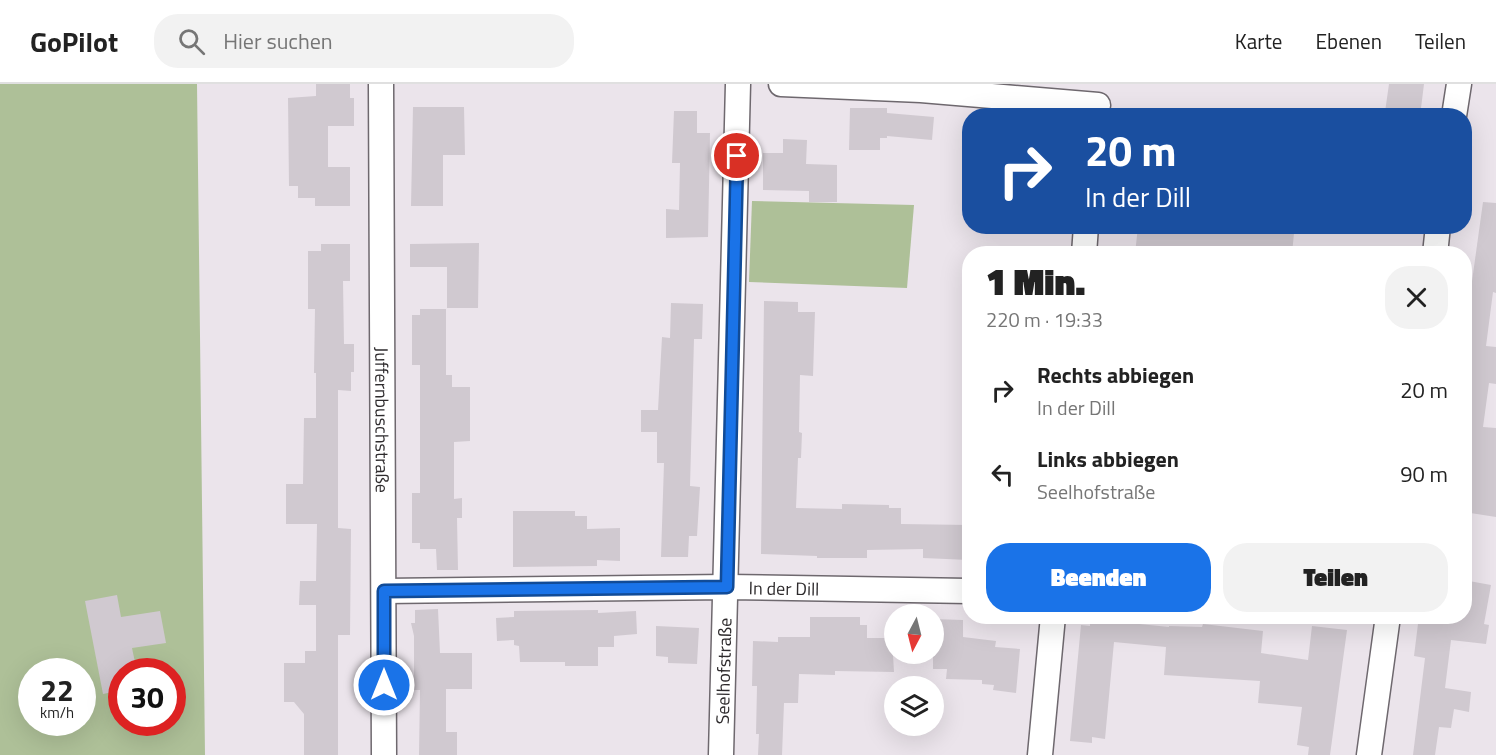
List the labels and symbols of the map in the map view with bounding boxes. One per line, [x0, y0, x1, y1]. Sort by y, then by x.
pin [711, 130, 762, 181]
street label: Juffernbuschstraße [369, 347, 396, 493]
street label: In der Dill [748, 574, 820, 602]
north arrow [884, 604, 944, 664]
street label: Seelhofstraße [708, 617, 738, 725]
position arrow [352, 653, 416, 717]
speed limit sign: 30 [108, 658, 186, 736]

